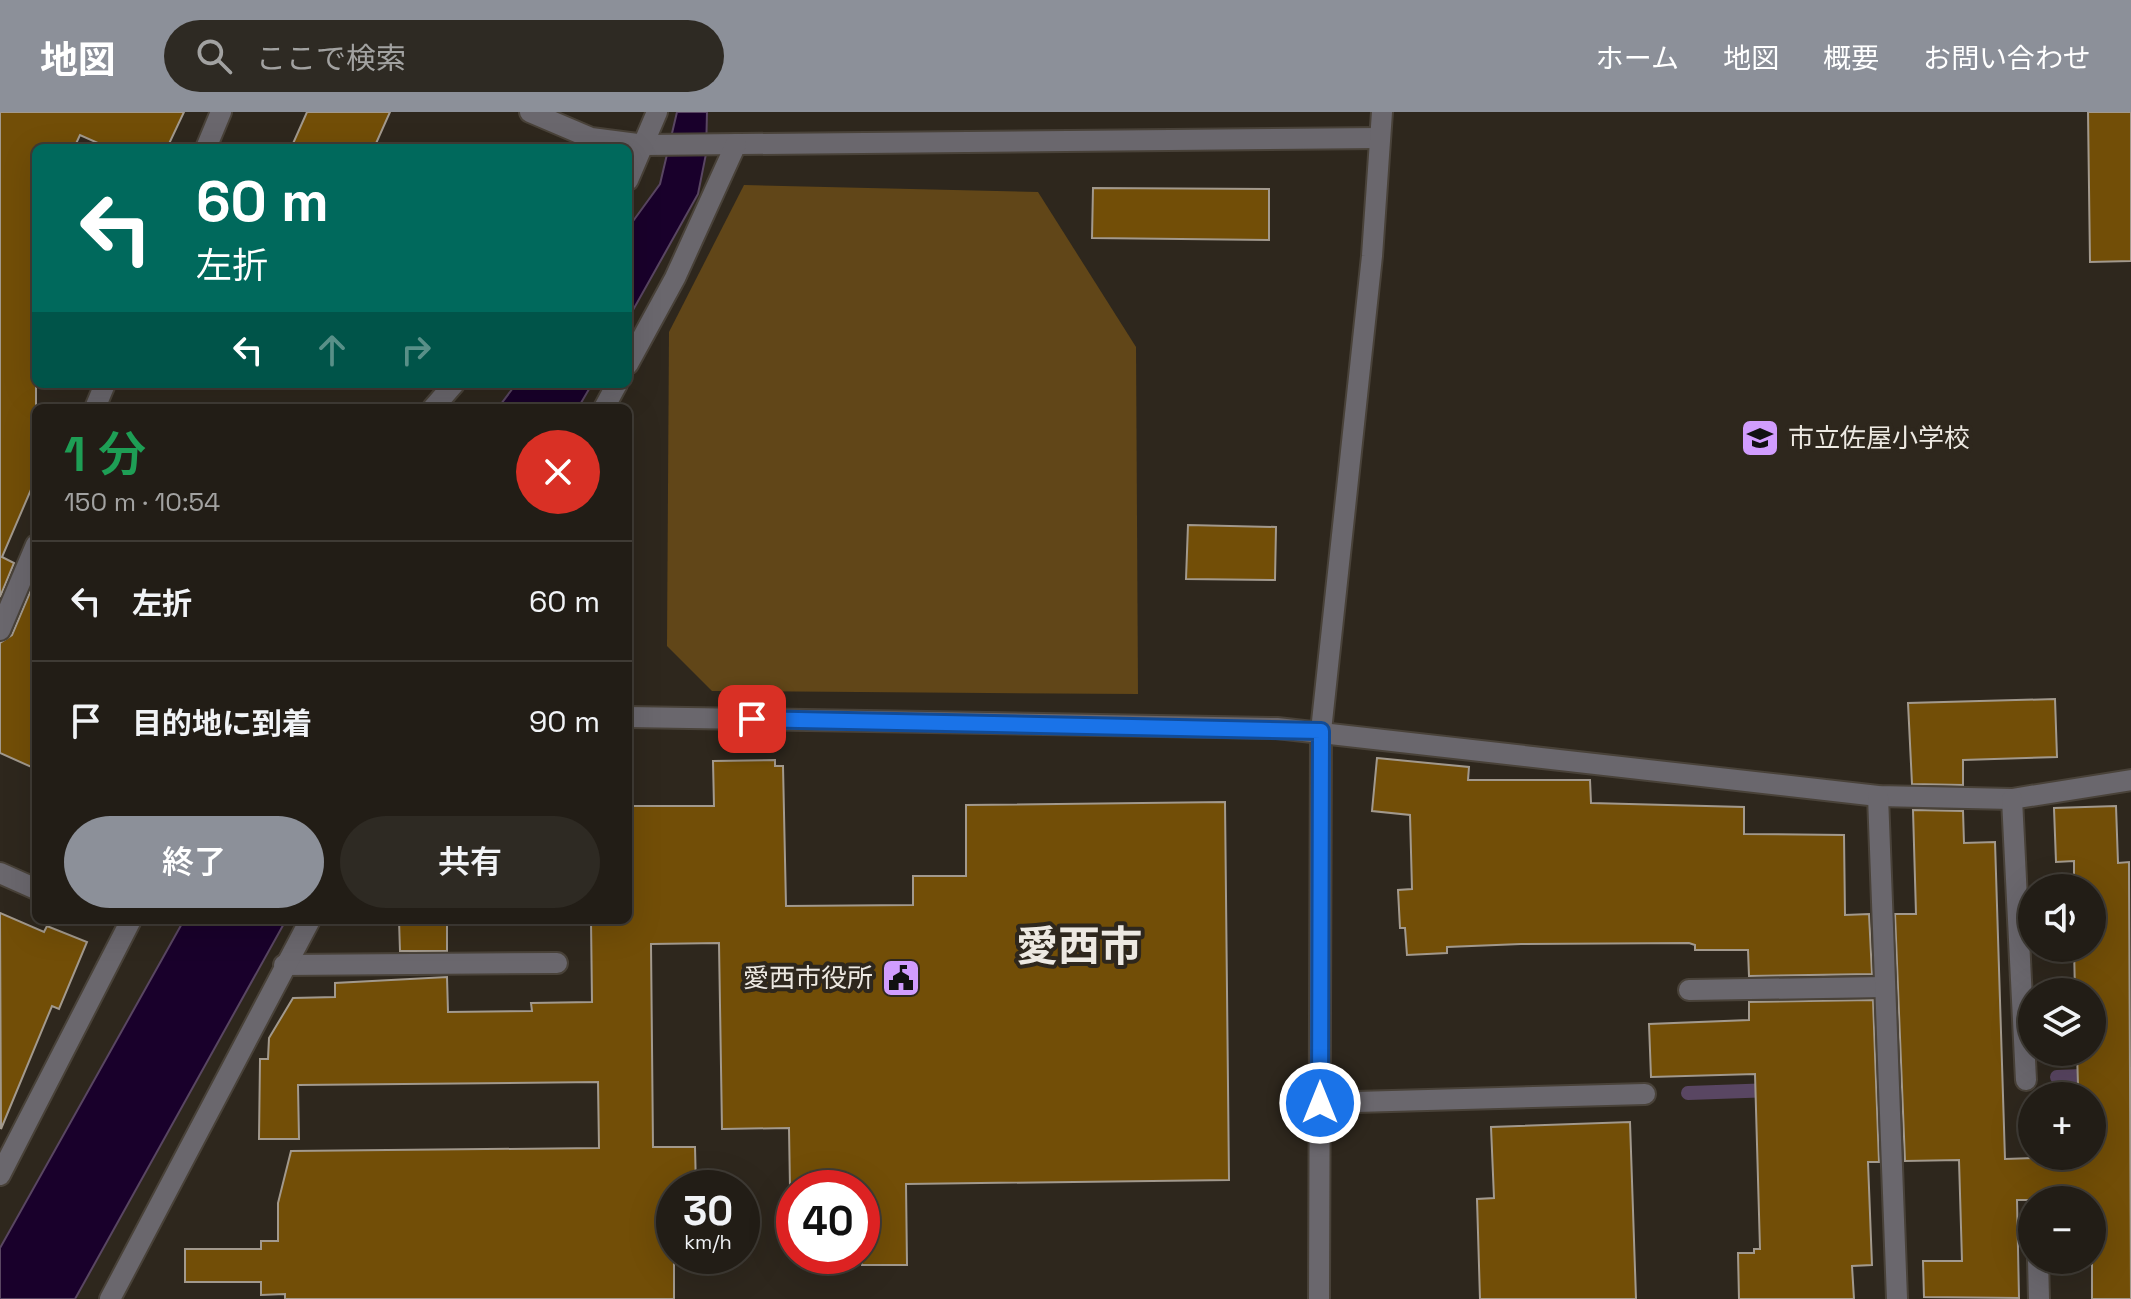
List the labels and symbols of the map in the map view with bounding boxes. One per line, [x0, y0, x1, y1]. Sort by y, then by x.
school or university icon: 市立佐屋小学校 [1739, 417, 1781, 459]
place label: 市立佐屋小学校 [1788, 421, 1970, 455]
pin [718, 685, 786, 753]
district label: 愛西市 [1016, 920, 1142, 973]
public building icon: 愛西市役所 [880, 957, 922, 999]
place label: 愛西市役所 [743, 961, 873, 995]
position arrow [1278, 1061, 1362, 1145]
speed limit sign: 40 [776, 1170, 880, 1274]

